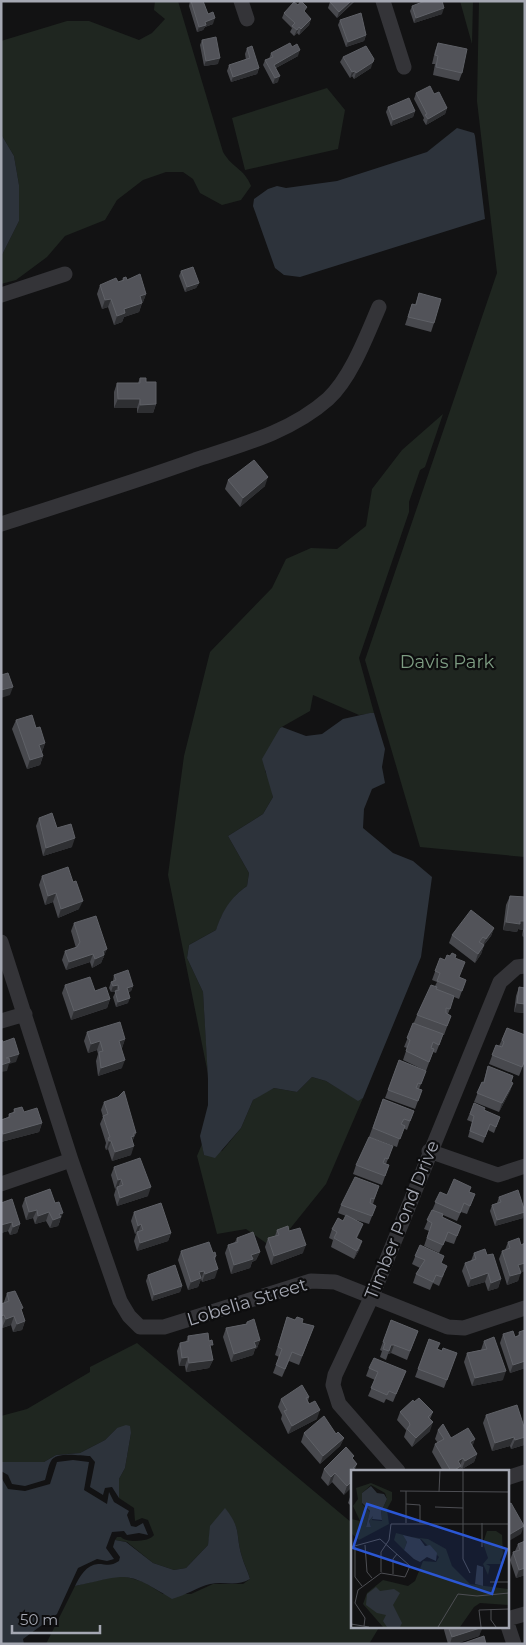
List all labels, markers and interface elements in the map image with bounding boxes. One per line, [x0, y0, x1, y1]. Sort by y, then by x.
park label: Davis Park [400, 651, 494, 673]
street label: Timber Pond Drive [360, 1137, 444, 1303]
street label: Lobelia Street [184, 1273, 310, 1331]
inset map [351, 1470, 508, 1628]
scale bar [12, 1602, 100, 1634]
text: 50 m [20, 1610, 58, 1629]

